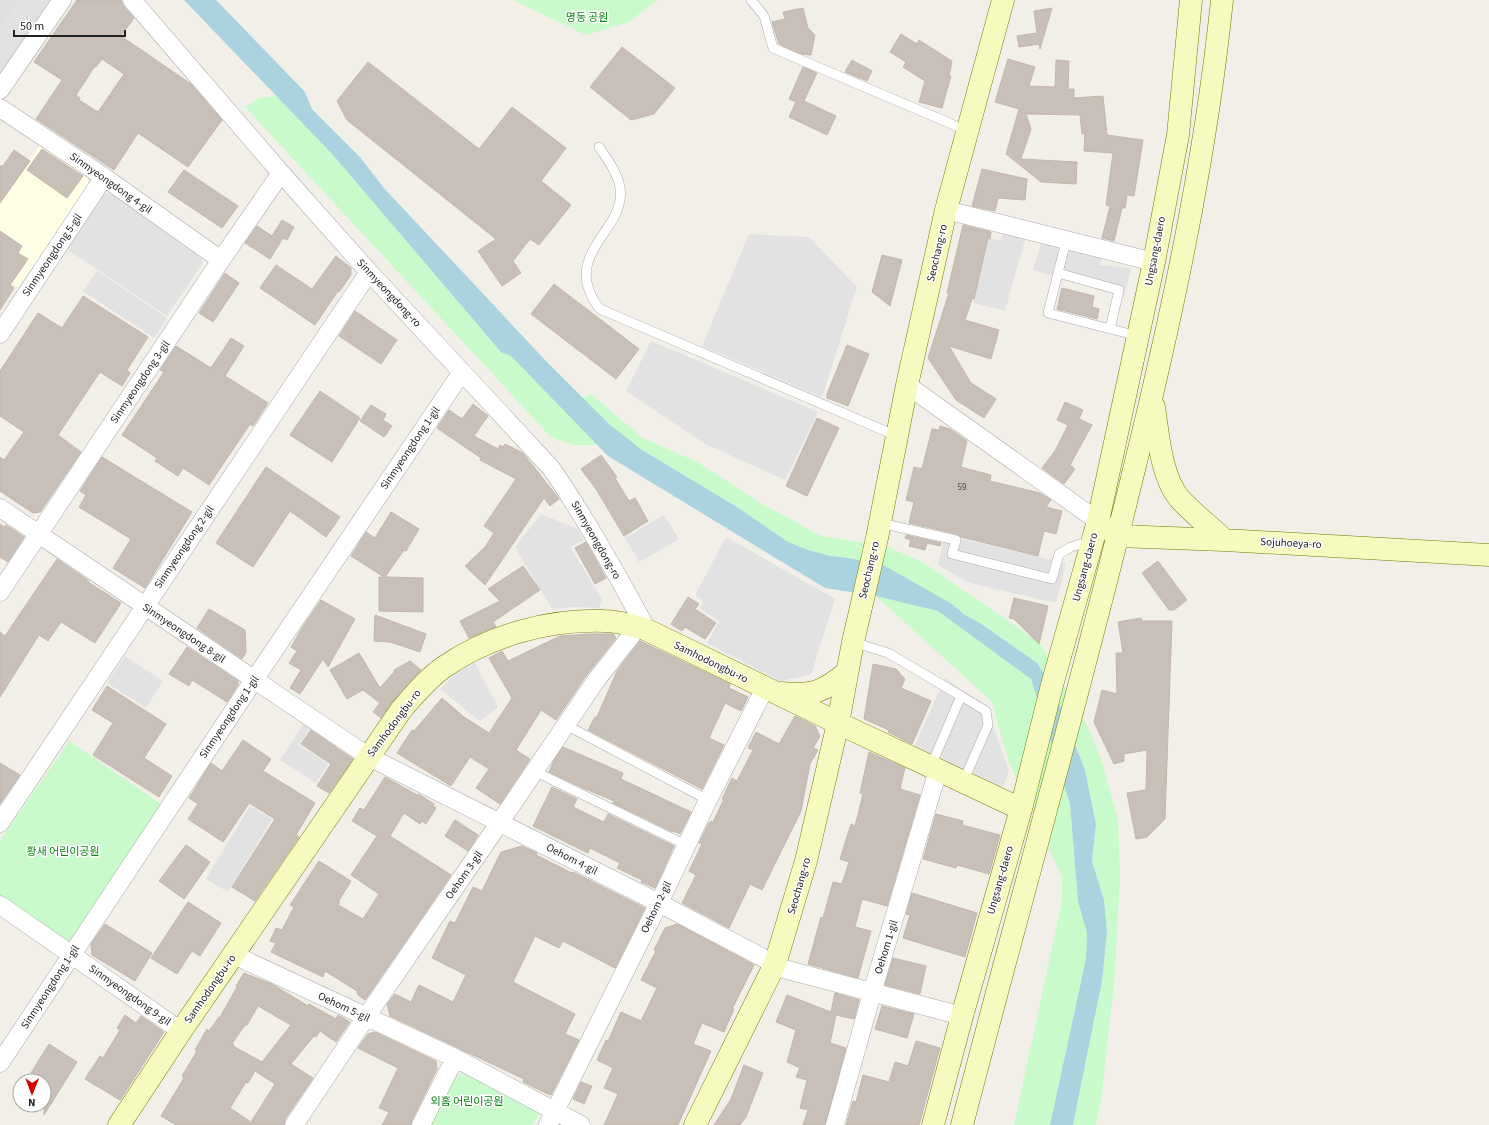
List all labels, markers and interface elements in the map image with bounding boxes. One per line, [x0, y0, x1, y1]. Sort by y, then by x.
park label: 명동 공원 [566, 10, 608, 25]
scale bar [14, 12, 125, 38]
text: 50 m [20, 18, 44, 35]
street label: Sinmyeongdong 4-gil [67, 149, 155, 217]
street label: Sinmyeongdong 5-gil [19, 210, 86, 300]
street label: Ungsang-daero [1141, 215, 1169, 287]
street label: Seochang-ro [923, 223, 951, 283]
street label: Sinmyeongdong-ro [353, 256, 425, 330]
street label: Sinmyeongdong 3-gil [107, 337, 174, 427]
street label: Sinmyeongdong 1-gil [377, 403, 444, 493]
house number: 59 [958, 481, 967, 494]
street label: Sinmyeongdong-ro [567, 498, 625, 582]
street label: Sinmyeongdong 2-gil [151, 502, 218, 592]
street label: Ungsang-daero [1069, 531, 1101, 603]
street label: Sojuhoeya-ro [1260, 534, 1322, 552]
street label: Seochang-ro [855, 540, 883, 600]
street label: Sinmyeongdong 8-gil [139, 600, 229, 667]
street label: Samhodongbu-ro [671, 637, 751, 687]
street label: Sinmyeongdong 1-gil [196, 672, 263, 762]
street label: Samhodongbu-ro [364, 686, 424, 760]
street label: Oehom 4-gil [544, 840, 601, 878]
park label: 황새 어린이공원 [26, 844, 100, 859]
street label: Ungsang-daero [983, 844, 1017, 916]
street label: Oehom 3-gil [442, 848, 486, 902]
street label: Seochang-ro [784, 856, 814, 916]
street label: Oehom 2-gil [637, 878, 675, 935]
street label: Oehom 1-gil [871, 918, 901, 976]
street label: Sinmyeongdong 1-gil [17, 942, 83, 1032]
street label: Samhodongbu-ro [181, 951, 239, 1027]
street label: Sinmyeongdong 9-gil [86, 961, 174, 1029]
street label: Oehom 5-gil [315, 988, 373, 1026]
north arrow [12, 1073, 52, 1113]
park label: 외홈 어린이공원 [430, 1094, 504, 1109]
text: N [28, 1095, 36, 1110]

